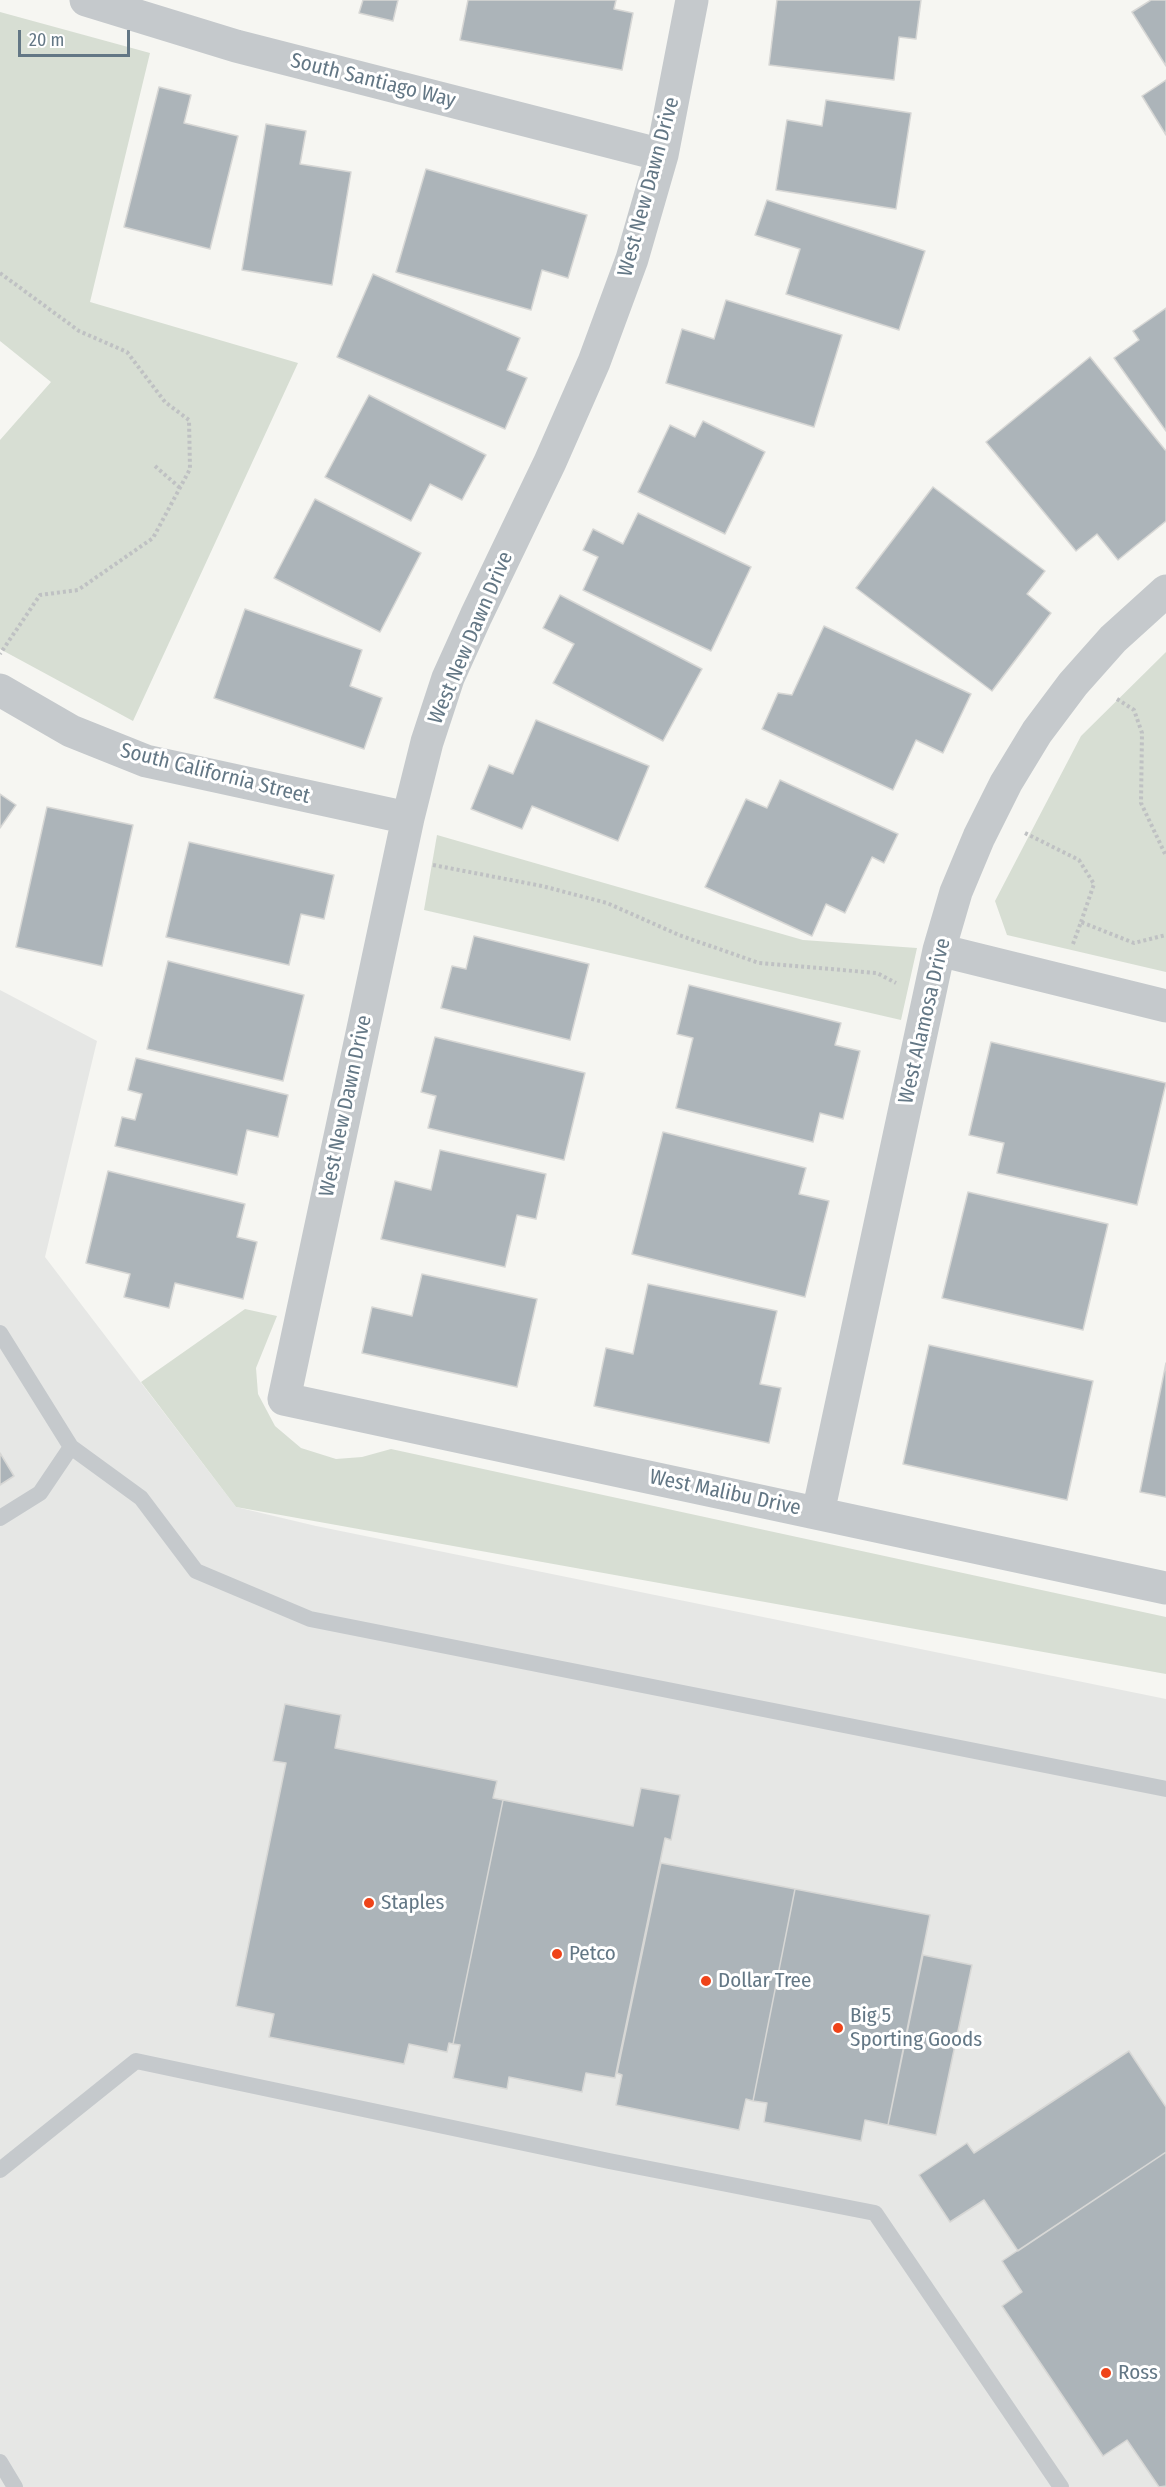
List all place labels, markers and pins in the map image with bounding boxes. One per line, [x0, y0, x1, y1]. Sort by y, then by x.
place label: Staples [381, 1890, 444, 1916]
marker: Staples [362, 1896, 376, 1910]
place label: Petco [569, 1941, 616, 1967]
marker: Petco [550, 1947, 564, 1961]
place label: Dollar Tree [718, 1968, 811, 1994]
marker: Dollar Tree [699, 1974, 713, 1988]
place label: Big 5 Sporting Goods [850, 2003, 982, 2053]
marker: Big 5 Sporting Goods [831, 2021, 845, 2035]
place label: Ross [1118, 2360, 1158, 2386]
marker: Ross [1099, 2366, 1113, 2380]

